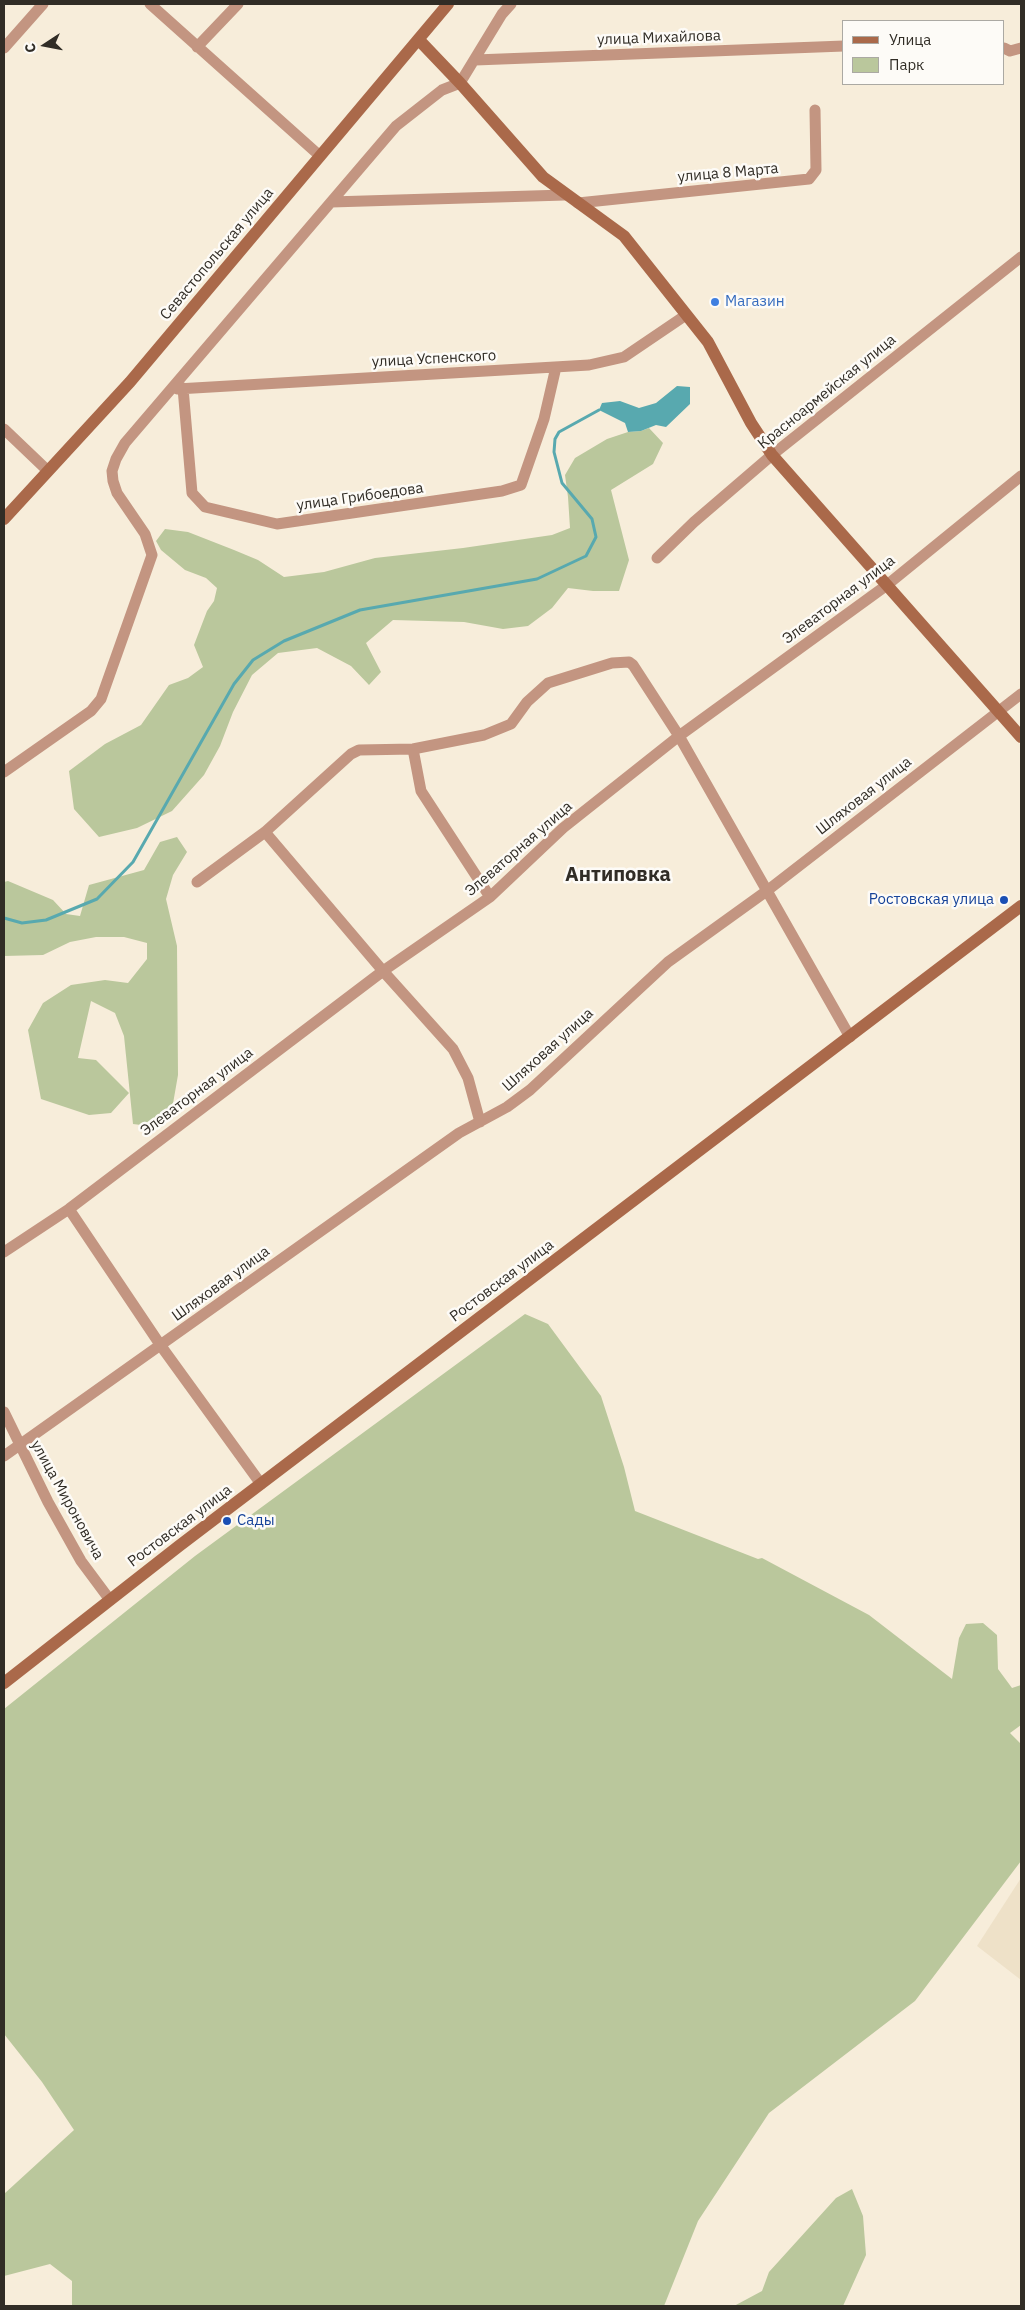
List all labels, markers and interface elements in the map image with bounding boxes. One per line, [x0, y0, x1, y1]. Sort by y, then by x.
north arrow [20, 20, 70, 70]
legend [842, 20, 1005, 85]
street label: улица Михайлова [597, 27, 721, 49]
text: Улица [889, 30, 931, 49]
text: С [21, 42, 40, 54]
text: Парк [889, 55, 924, 74]
street label: улица 8 Марта [677, 160, 779, 186]
street label: Севастопольская улица [157, 184, 277, 324]
place label: Магазин [725, 293, 785, 311]
marker: Магазин [709, 296, 721, 308]
street label: Красноармейская улица [754, 331, 900, 453]
street label: улица Успенского [371, 347, 497, 371]
street label: улица Грибоедова [295, 479, 425, 515]
street label: Элеваторная улица [779, 552, 899, 648]
street label: Шляховая улица [813, 753, 915, 839]
street label: Элеваторная улица [462, 798, 576, 900]
district label: Антиповка [565, 863, 671, 887]
place label: Ростовская улица [869, 891, 994, 909]
marker: Ростовская улица [998, 894, 1010, 906]
street label: Шляховая улица [499, 1004, 597, 1096]
street label: Элеваторная улица [137, 1044, 257, 1140]
street label: Ростовская улица [447, 1236, 557, 1326]
street label: Шляховая улица [169, 1243, 273, 1325]
street label: улица Мироновича [27, 1437, 107, 1563]
street label: Ростовская улица [125, 1481, 235, 1571]
place label: Сады [237, 1512, 274, 1530]
marker: Сады [221, 1515, 233, 1527]

